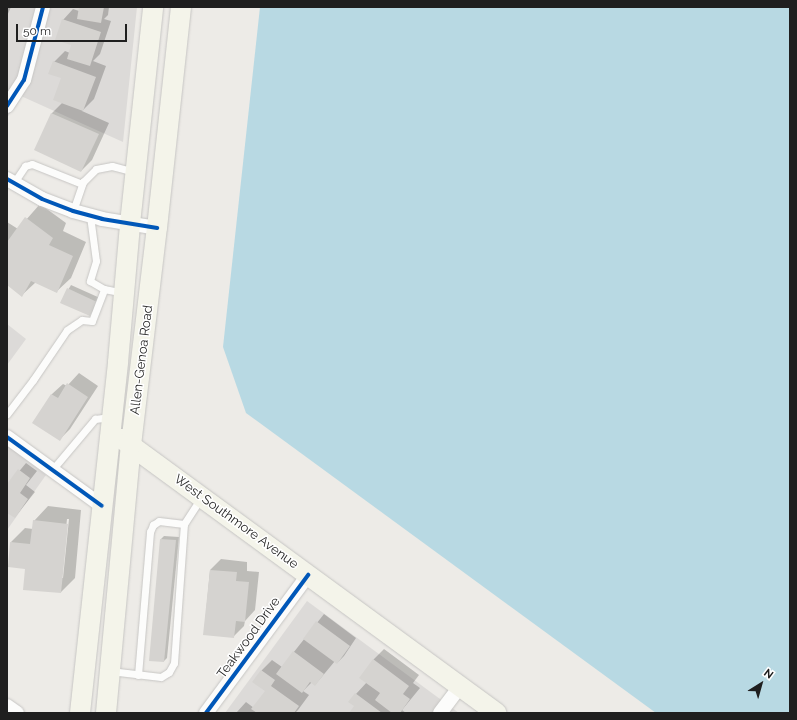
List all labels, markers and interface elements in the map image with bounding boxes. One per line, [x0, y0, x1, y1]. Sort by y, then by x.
scale bar [18, 16, 129, 42]
text: 50 m [23, 24, 51, 38]
street label: Allen-Genoa Road [128, 304, 156, 416]
street label: West Southmore Avenue [171, 472, 301, 572]
street label: Teakwood Drive [214, 594, 284, 682]
north arrow [741, 664, 781, 704]
text: N [761, 666, 776, 682]

